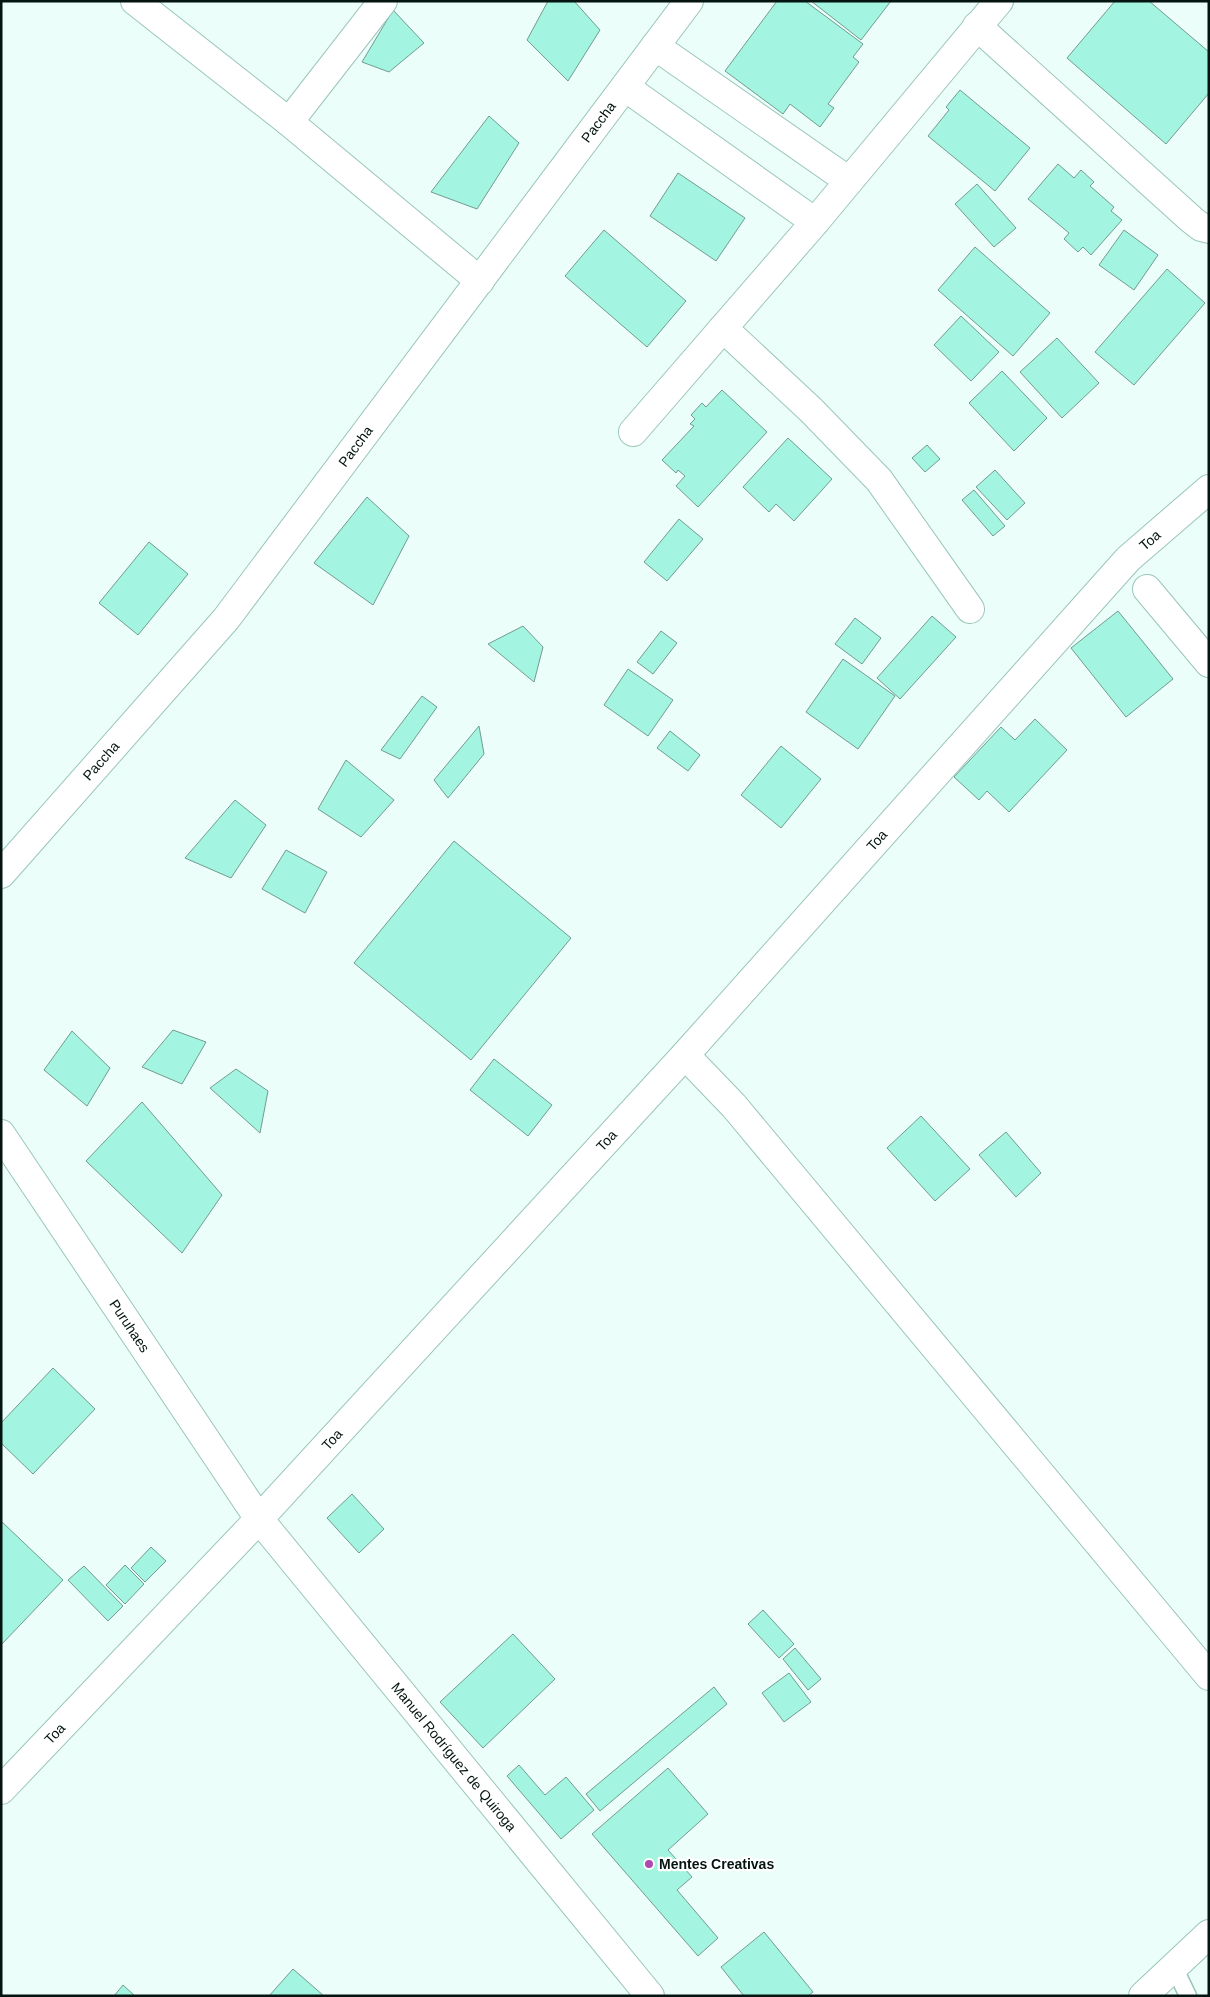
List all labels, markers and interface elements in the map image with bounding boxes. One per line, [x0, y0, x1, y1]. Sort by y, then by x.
street label: Paccha [578, 98, 619, 146]
street label: Paccha [335, 423, 376, 470]
street label: Toa [1136, 527, 1164, 554]
street label: Paccha [79, 738, 122, 784]
street label: Toa [863, 826, 890, 854]
street label: Toa [593, 1127, 620, 1154]
street label: Puruhaes [106, 1297, 153, 1355]
street label: Toa [318, 1426, 346, 1453]
street label: Manuel Rodríguez de Quiroga [388, 1679, 520, 1835]
street label: Toa [41, 1720, 69, 1747]
place label: Mentes Creativas [659, 1856, 774, 1872]
marker: Mentes Creativas [643, 1858, 655, 1870]

